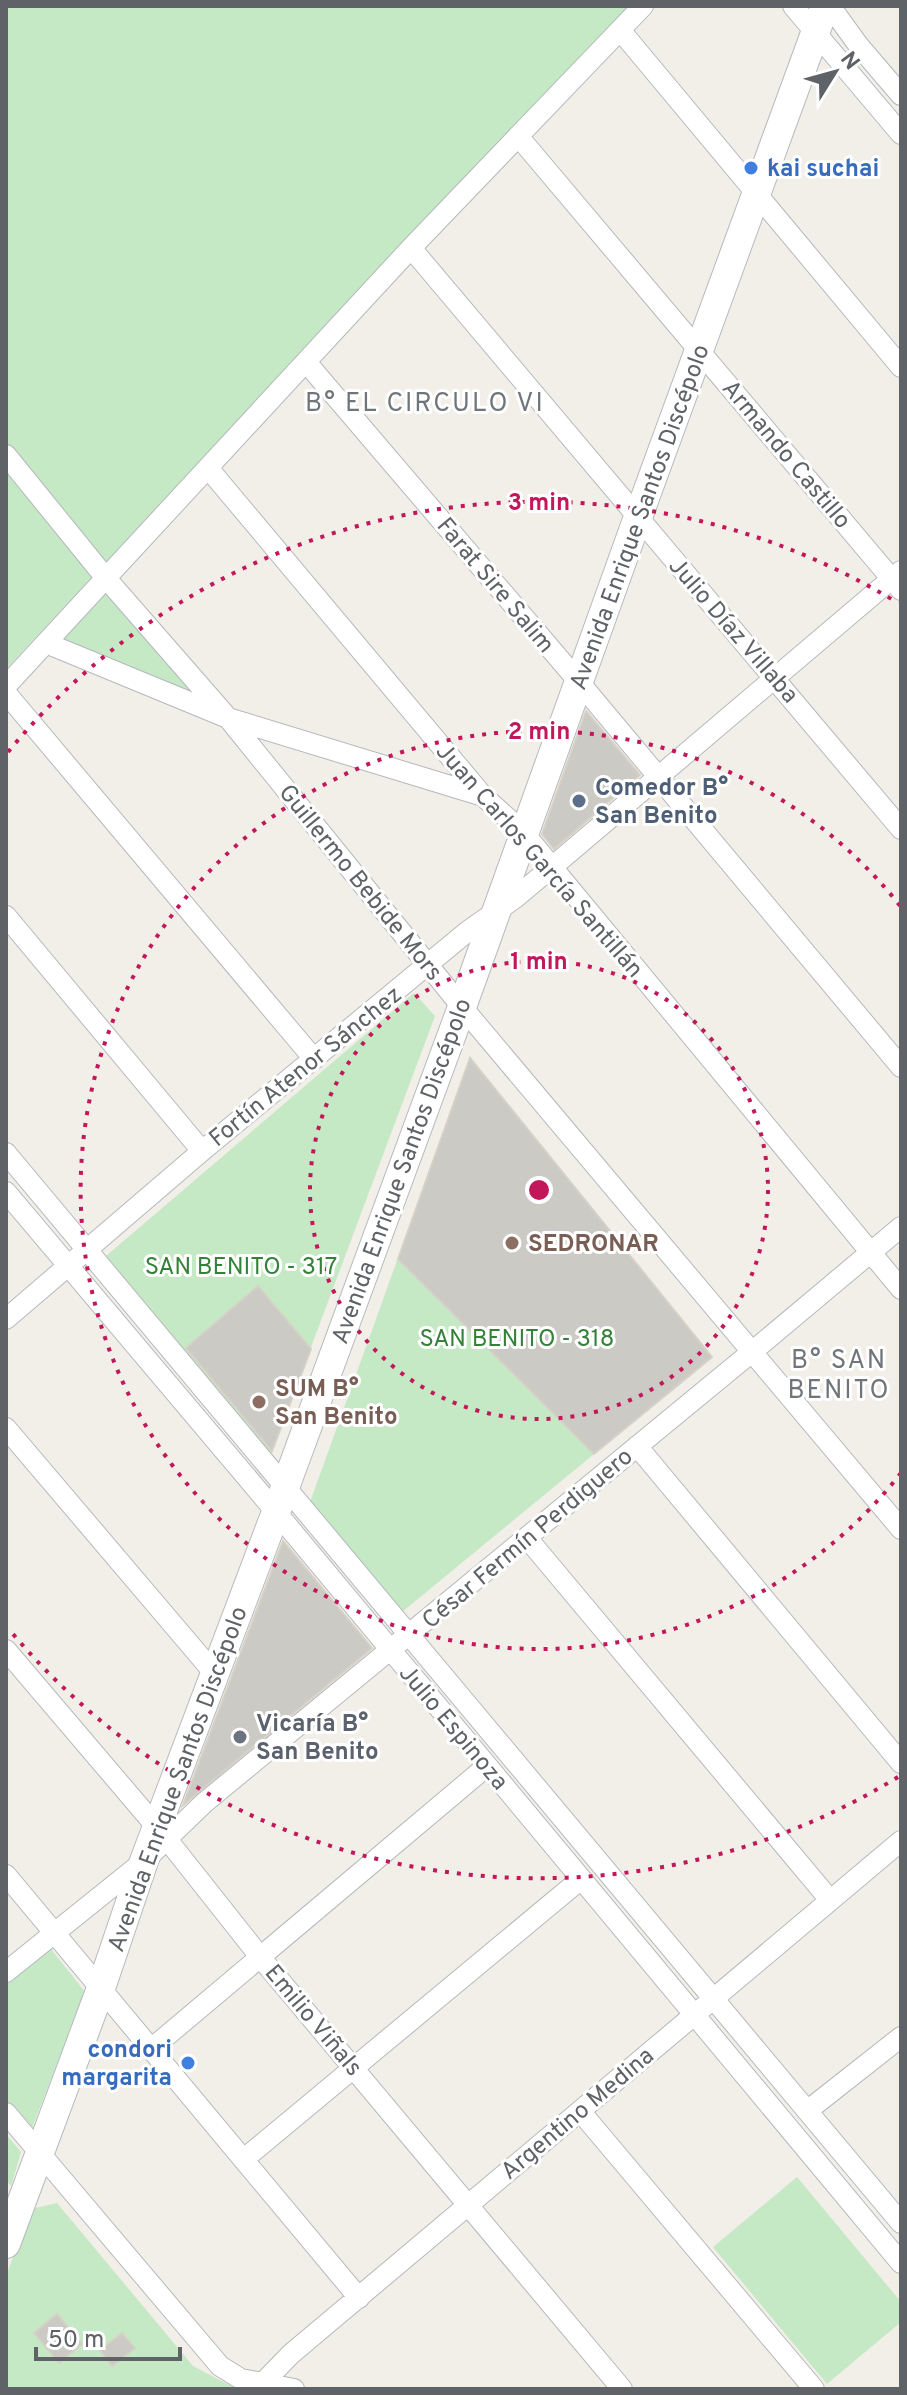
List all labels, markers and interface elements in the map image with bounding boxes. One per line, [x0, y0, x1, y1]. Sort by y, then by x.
north arrow [795, 32, 875, 112]
text: N [833, 47, 865, 76]
place label: kai suchai [767, 155, 879, 185]
marker: kai suchai [742, 159, 760, 177]
street label: Avenida Enrique Santos Discépolo [564, 341, 717, 695]
street label: Armando Castillo [714, 375, 856, 536]
district label: B° EL CIRCULO VI [305, 388, 545, 421]
text: 3 min [508, 489, 570, 519]
street label: Farat Sire Salim [429, 512, 560, 660]
street label: Julio Díaz Villaba [661, 552, 804, 710]
text: 2 min [508, 718, 570, 748]
street label: Juan Carlos García Santillán [428, 738, 649, 985]
place label: Comedor B° San Benito [595, 774, 728, 832]
street label: Guillermo Bebide Mors [271, 779, 448, 988]
marker: Comedor B° San Benito [570, 792, 588, 810]
text: 1 min [510, 948, 568, 978]
street label: Fortín Atenor Sánchez [204, 981, 409, 1155]
street label: Avenida Enrique Santos Discépolo [326, 995, 479, 1349]
centre of rings [525, 1176, 553, 1204]
place label: SEDRONAR [528, 1230, 659, 1260]
marker: SEDRONAR [503, 1234, 521, 1252]
park label: SAN BENITO - 317 [145, 1253, 337, 1283]
park label: SAN BENITO - 318 [420, 1325, 614, 1355]
district label: B° SAN BENITO [788, 1345, 890, 1408]
place label: SUM B° San Benito [275, 1375, 398, 1433]
marker: SUM B° San Benito [250, 1393, 268, 1411]
street label: César Fermín Perdiguero [417, 1443, 640, 1636]
street label: Avenida Enrique Santos Discépolo [102, 1603, 255, 1957]
street label: Julio Espinoza [391, 1659, 514, 1797]
place label: Vicaría B° San Benito [256, 1710, 379, 1768]
marker: Vicaría B° San Benito [231, 1728, 249, 1746]
street label: Emilio Viñals [257, 1959, 368, 2083]
place label: condori margarita [61, 2036, 172, 2094]
street label: Argentino Medina [496, 2042, 661, 2187]
marker: condori margarita [179, 2054, 197, 2072]
scale bar [36, 2311, 180, 2361]
text: 50 m [48, 2326, 104, 2356]

